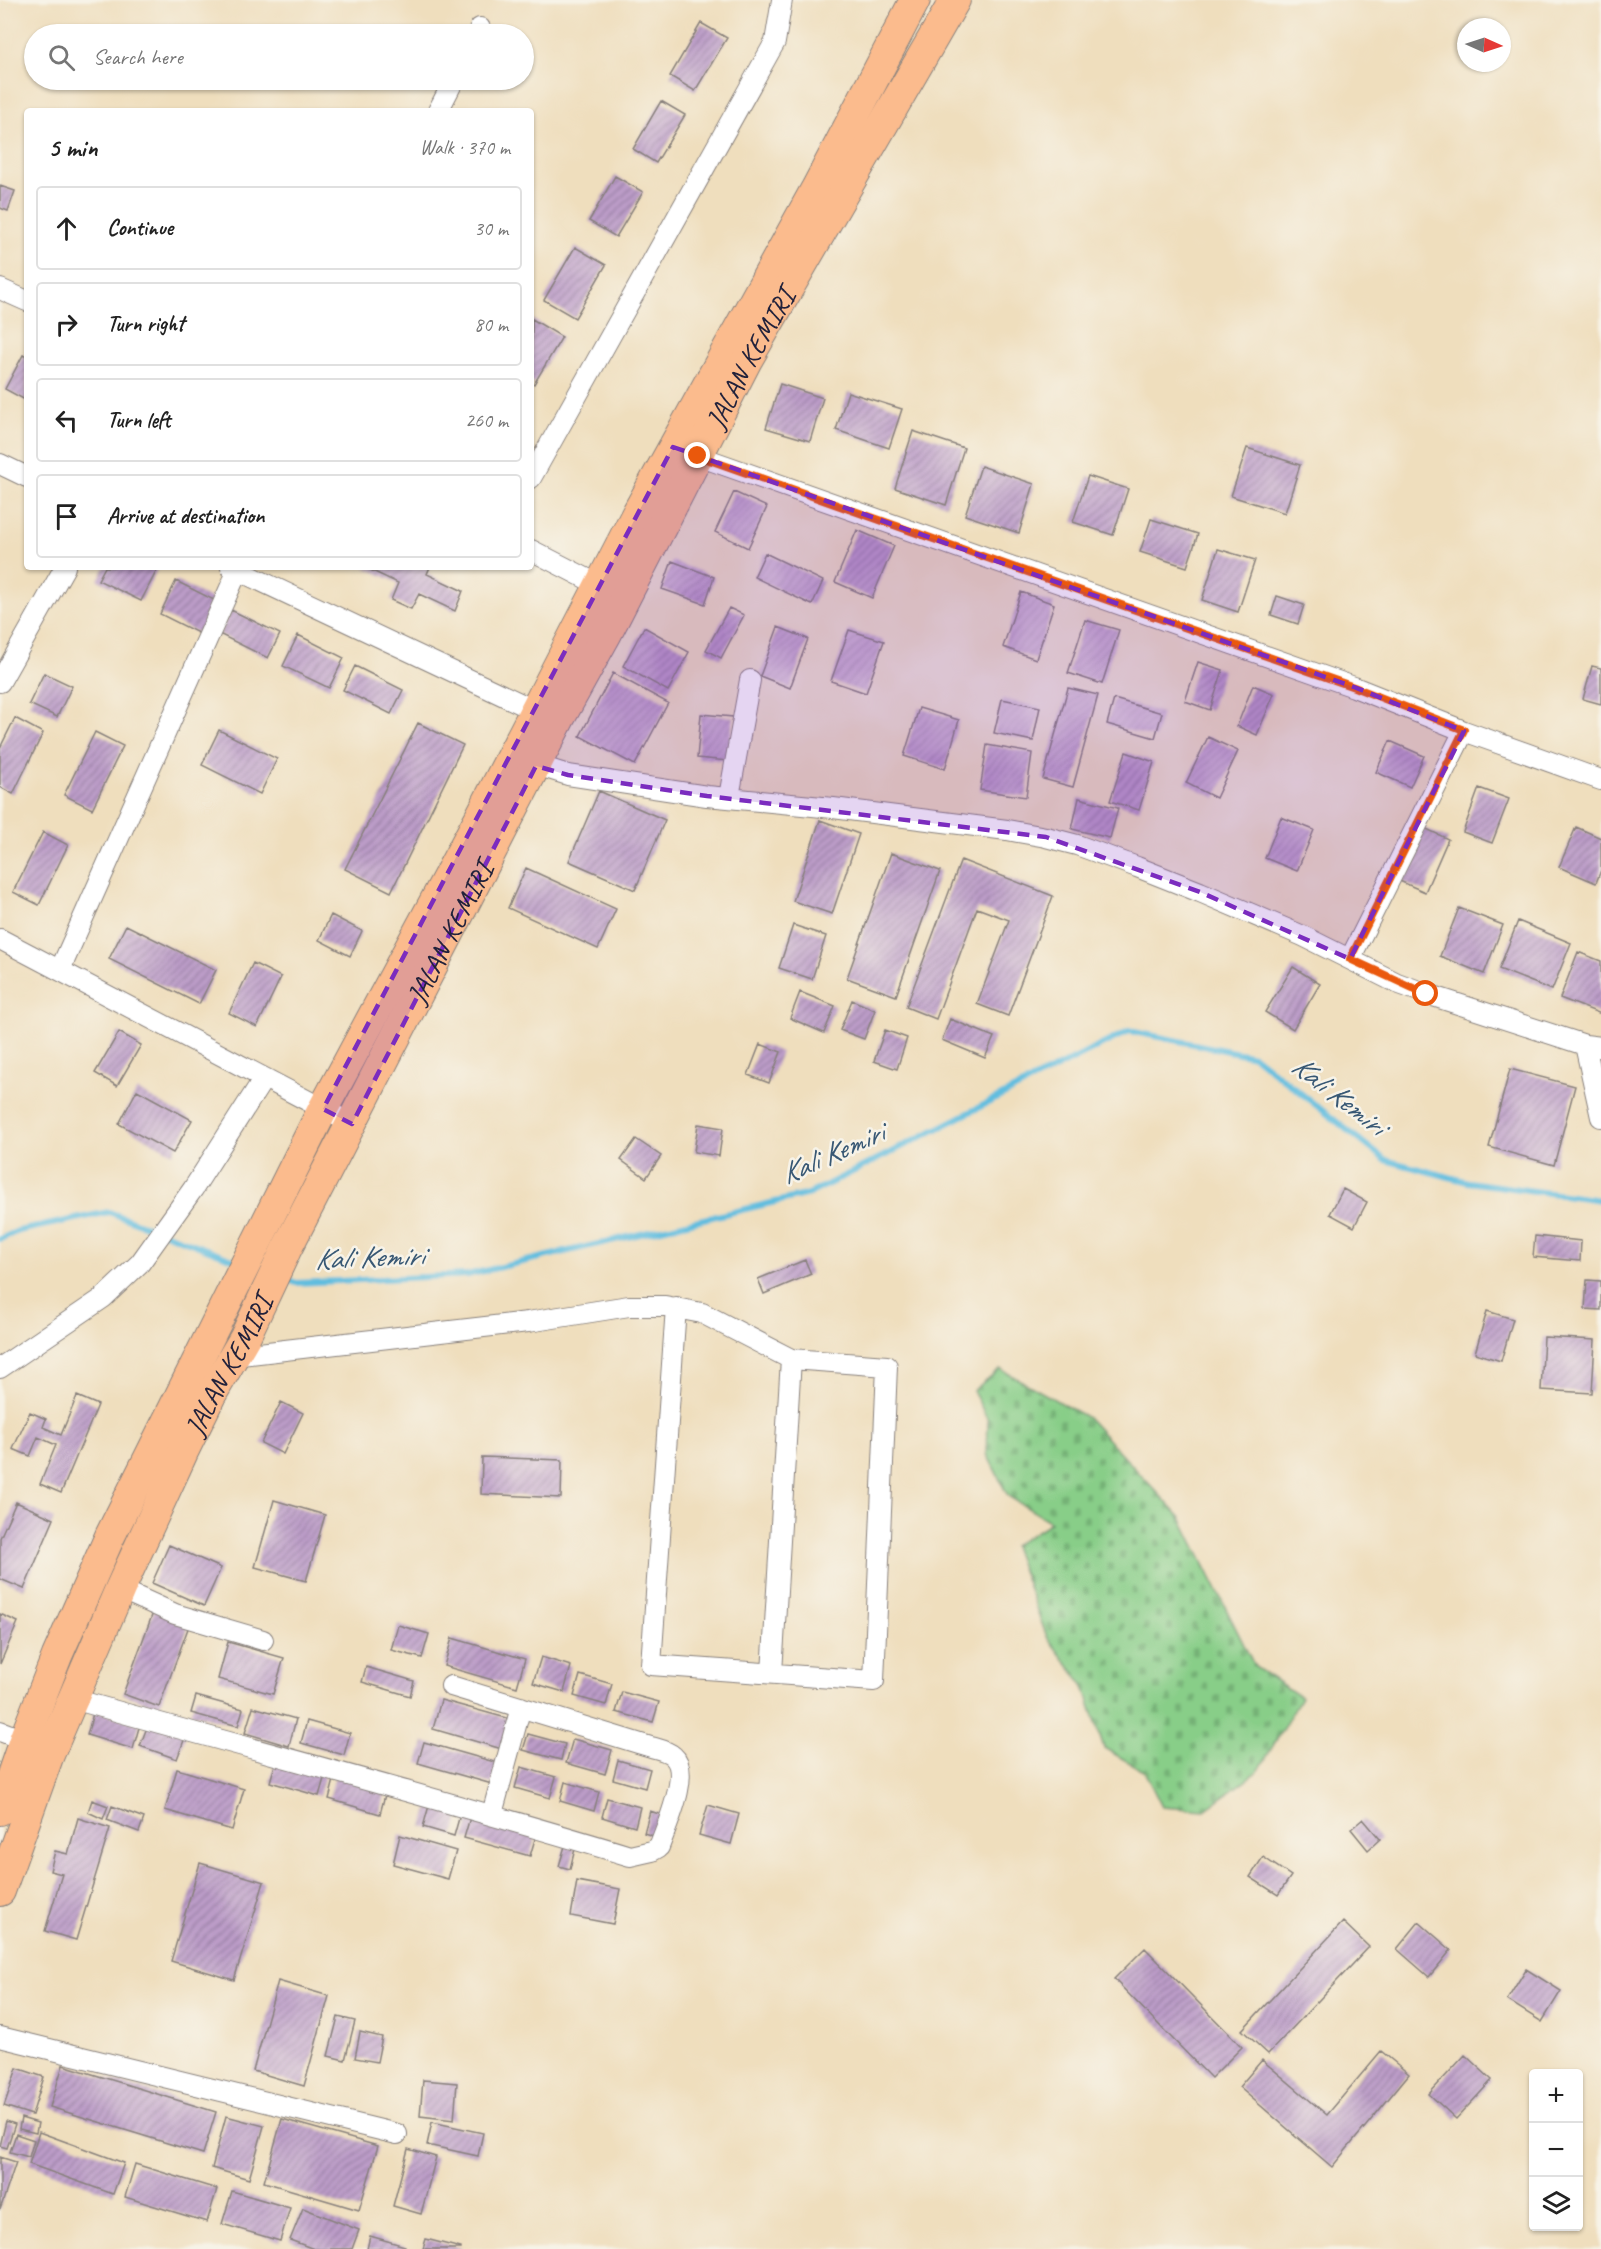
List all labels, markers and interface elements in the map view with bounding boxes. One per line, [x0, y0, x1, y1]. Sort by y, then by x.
north arrow [1457, 18, 1511, 72]
search box [24, 24, 534, 90]
icon: search [45, 41, 78, 74]
text: Search here [93, 43, 183, 71]
text: 5 min [48, 131, 97, 164]
text: Walk · 370 m [420, 135, 510, 160]
icon: ahead [50, 212, 83, 245]
text: Continue [107, 214, 173, 242]
text: 30 m [474, 216, 508, 241]
street label: JALAN KEMIRI [697, 277, 806, 436]
icon: right [50, 308, 83, 341]
text: Turn right [107, 310, 184, 338]
text: 80 m [474, 312, 508, 337]
icon: left [50, 404, 83, 437]
text: Turn left [107, 406, 171, 434]
text: 260 m [465, 408, 508, 433]
route end [684, 442, 710, 468]
icon: arrive [50, 500, 83, 533]
text: Arrive at destination [107, 502, 264, 530]
street label: JALAN KEMIRI [398, 851, 504, 1011]
route start [1412, 980, 1438, 1006]
water label: Kali Kemiri [1284, 1047, 1399, 1148]
water label: Kali Kemiri [775, 1111, 896, 1192]
water label: Kali Kemiri [314, 1236, 431, 1278]
street label: JALAN KEMIRI [176, 1284, 283, 1443]
map controls [1529, 2069, 1583, 2231]
button: + [1529, 2069, 1583, 2123]
button: − [1529, 2123, 1583, 2177]
button: layers [1529, 2177, 1583, 2231]

